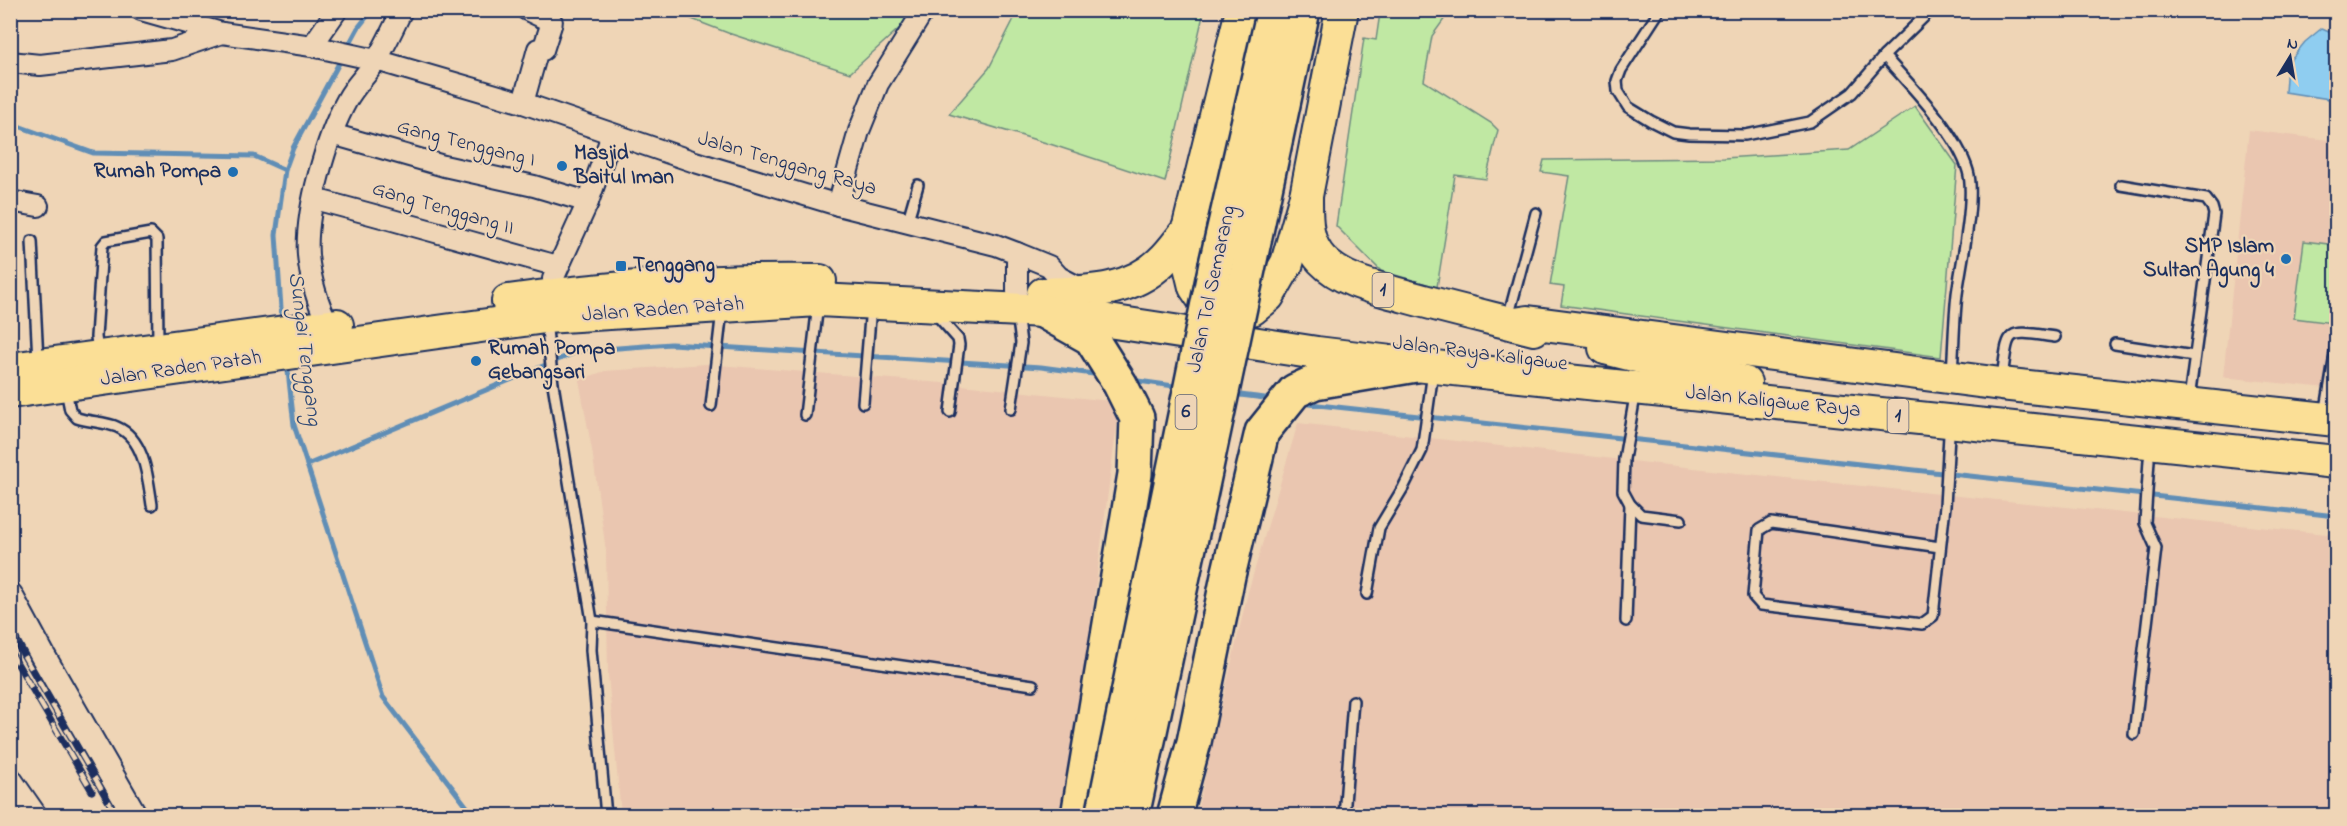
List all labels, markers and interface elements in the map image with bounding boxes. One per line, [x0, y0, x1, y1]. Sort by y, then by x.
north arrow [2260, 27, 2320, 87]
text: N [2285, 31, 2300, 57]
street label: Gang Tenggang I [393, 112, 538, 178]
street label: Jalan Tenggang Raya [693, 124, 880, 206]
place label: Masjid Baitul Iman [573, 139, 674, 193]
place label: Rumah Pompa [94, 157, 221, 187]
marker: Masjid Baitul Iman [555, 159, 569, 173]
marker: Rumah Pompa [226, 165, 240, 179]
street label: Gang Tenggang II [368, 174, 518, 246]
street label: Jalan Tol Semarang [1180, 202, 1246, 376]
place label: SMP Islam Sultan Agung 4 [2143, 232, 2274, 288]
place label: Tenggang [633, 251, 715, 283]
marker: SMP Islam Sultan Agung 4 [2279, 252, 2293, 266]
marker: Tenggang [614, 259, 628, 273]
water label: Sungai Tenggang [279, 270, 329, 429]
road number: 1 [1372, 273, 1394, 307]
street label: Jalan Raden Patah [581, 289, 745, 331]
street label: Jalan Raya Kaligawe [1391, 328, 1570, 382]
place label: Rumah Pompa Gebangsari [488, 334, 615, 390]
street label: Jalan Raden Patah [98, 343, 264, 395]
marker: Rumah Pompa Gebangsari [469, 354, 483, 368]
street label: Jalan Kaligawe Raya [1684, 378, 1862, 428]
road number: 6 [1176, 395, 1196, 429]
road number: 1 [1888, 399, 1908, 433]

